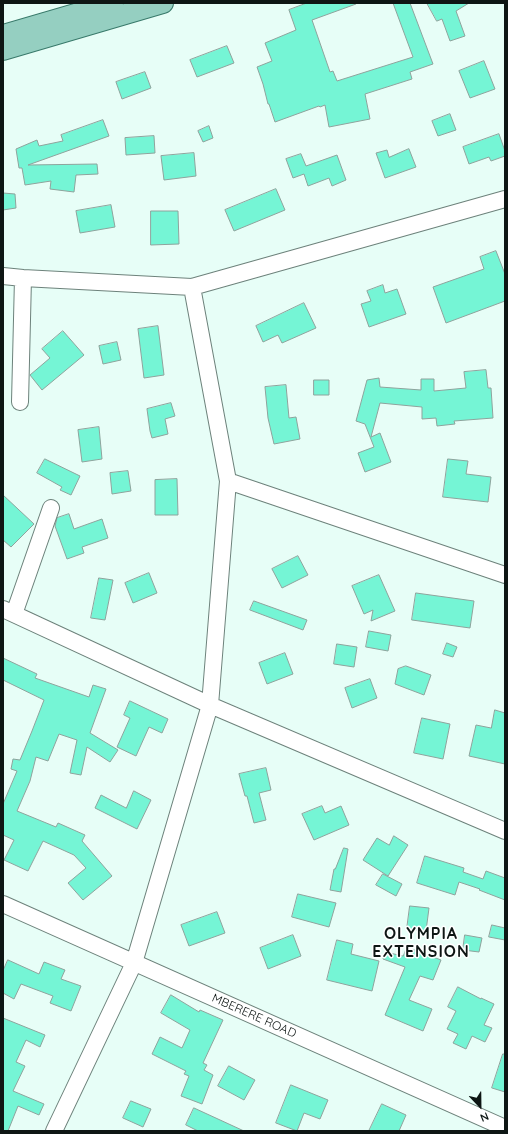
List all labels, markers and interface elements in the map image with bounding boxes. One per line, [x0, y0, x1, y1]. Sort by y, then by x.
district label: OLYMPIA EXTENSION [372, 924, 470, 962]
street label: MBERERE ROAD [210, 991, 298, 1041]
north arrow [460, 1086, 500, 1126]
text: N [478, 1109, 491, 1125]

